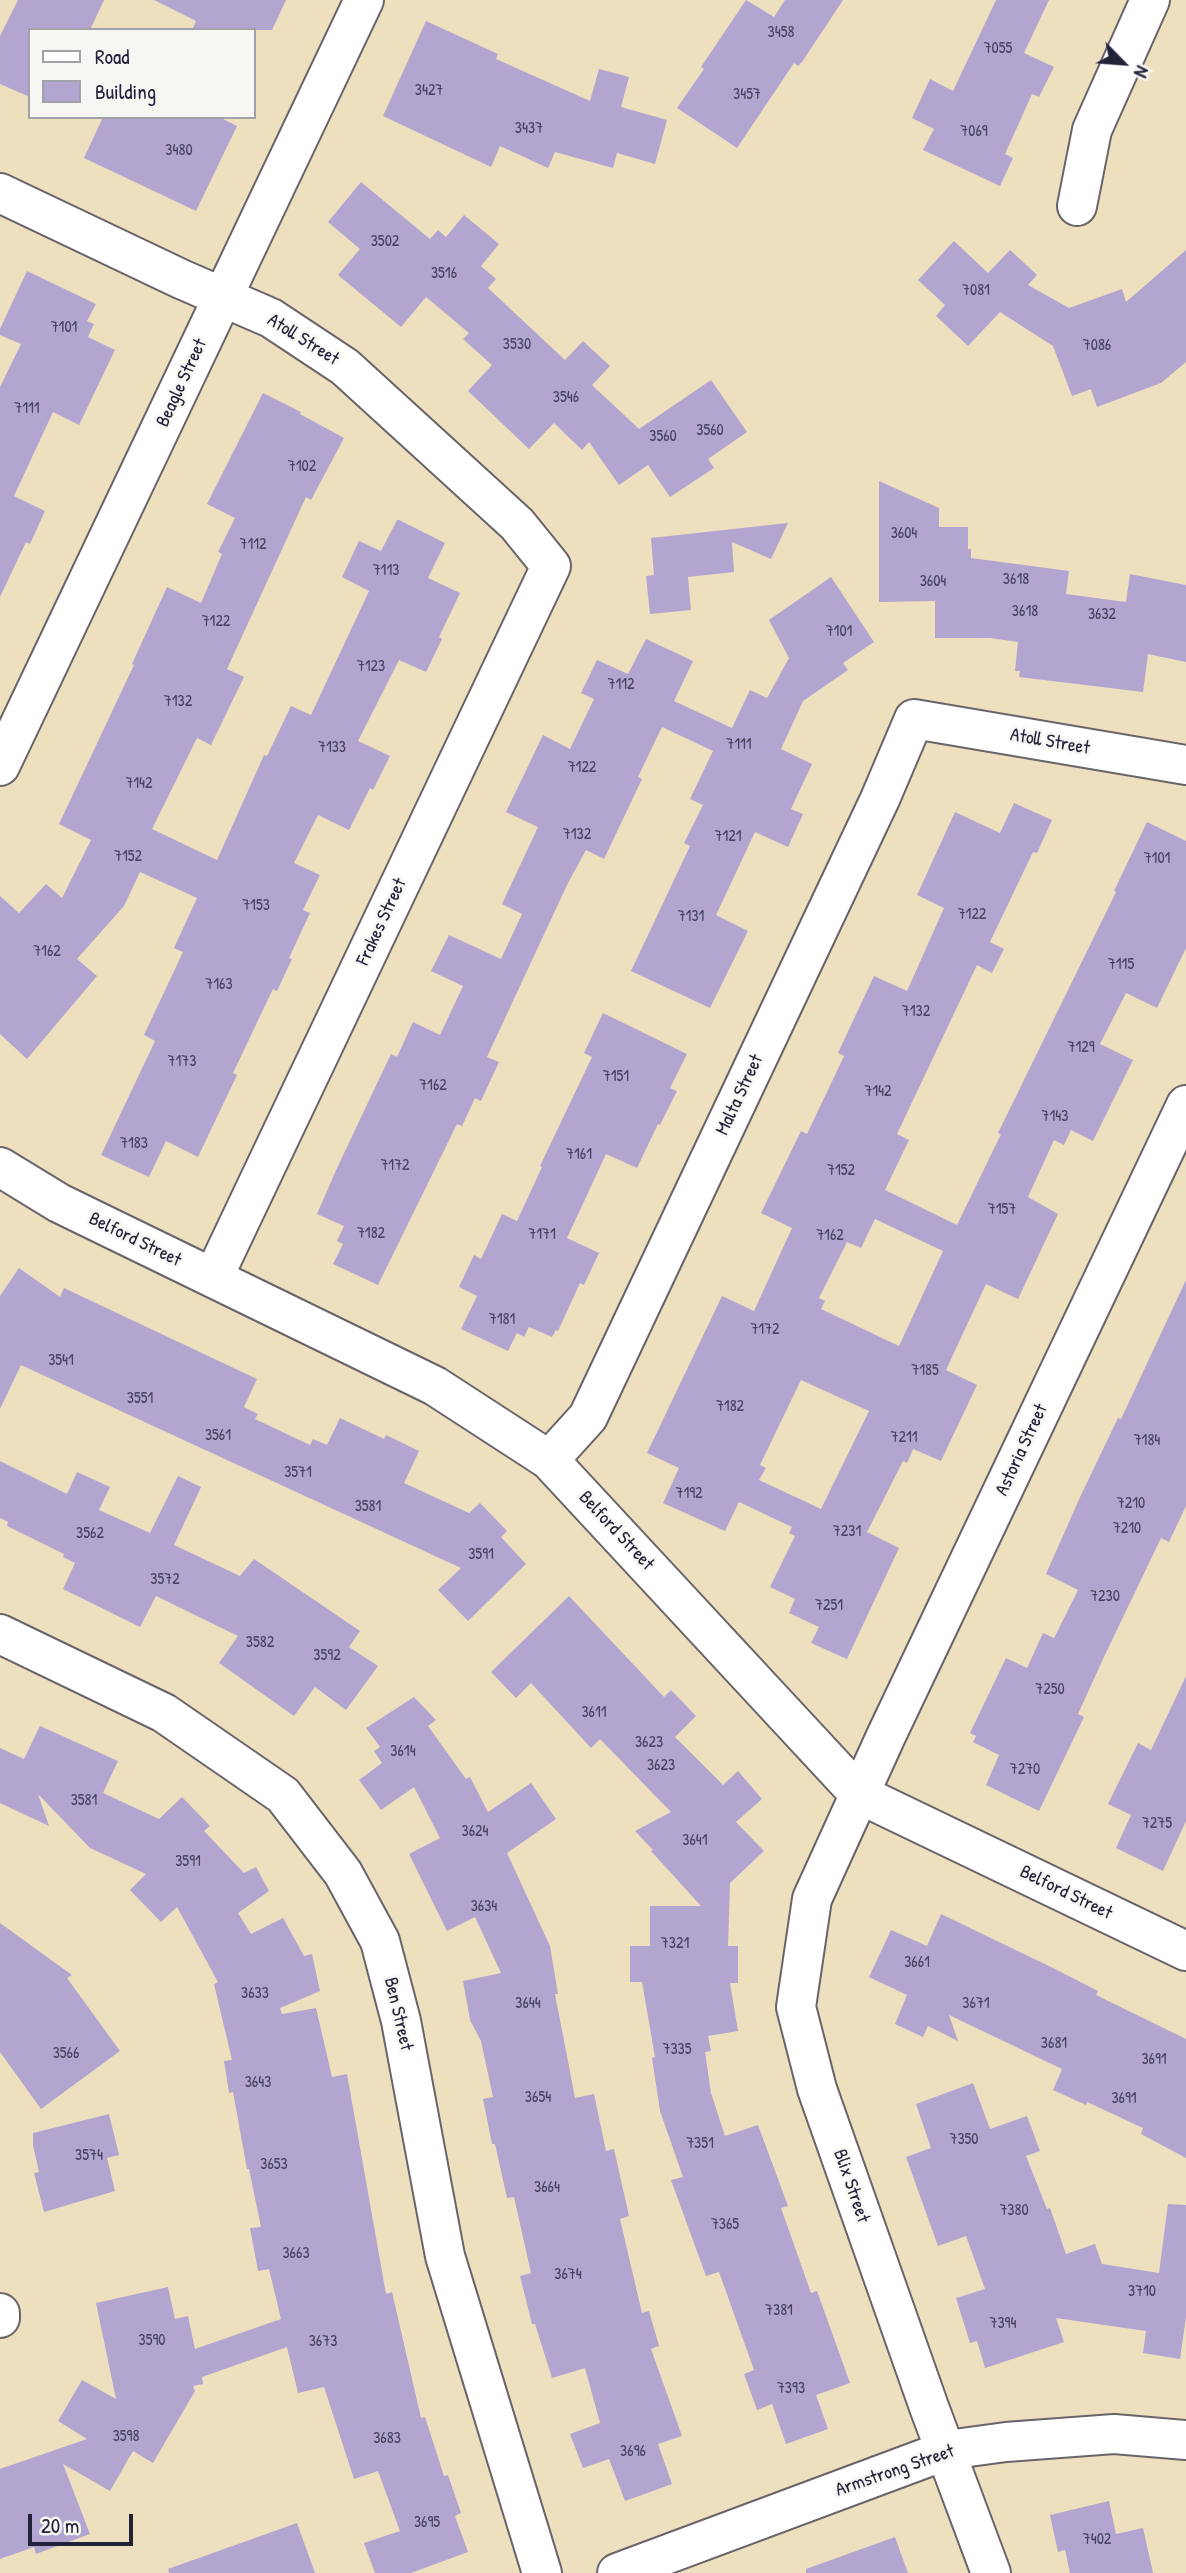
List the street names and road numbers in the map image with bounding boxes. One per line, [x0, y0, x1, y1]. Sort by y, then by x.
street label: Atoll Street [263, 309, 343, 371]
street label: Beagle Street [152, 335, 212, 431]
street label: Atoll Street [1009, 724, 1091, 760]
street label: Frakes Street [352, 875, 412, 969]
street label: Malta Street [711, 1051, 769, 1139]
street label: Belford Street [85, 1208, 185, 1272]
street label: Astoria Street [991, 1401, 1053, 1499]
street label: Belford Street [574, 1487, 658, 1575]
street label: Belford Street [1016, 1861, 1116, 1925]
street label: Ben Street [379, 1975, 417, 2053]
street label: Blix Street [828, 2146, 874, 2226]
street label: Armstrong Street [833, 2440, 957, 2502]

